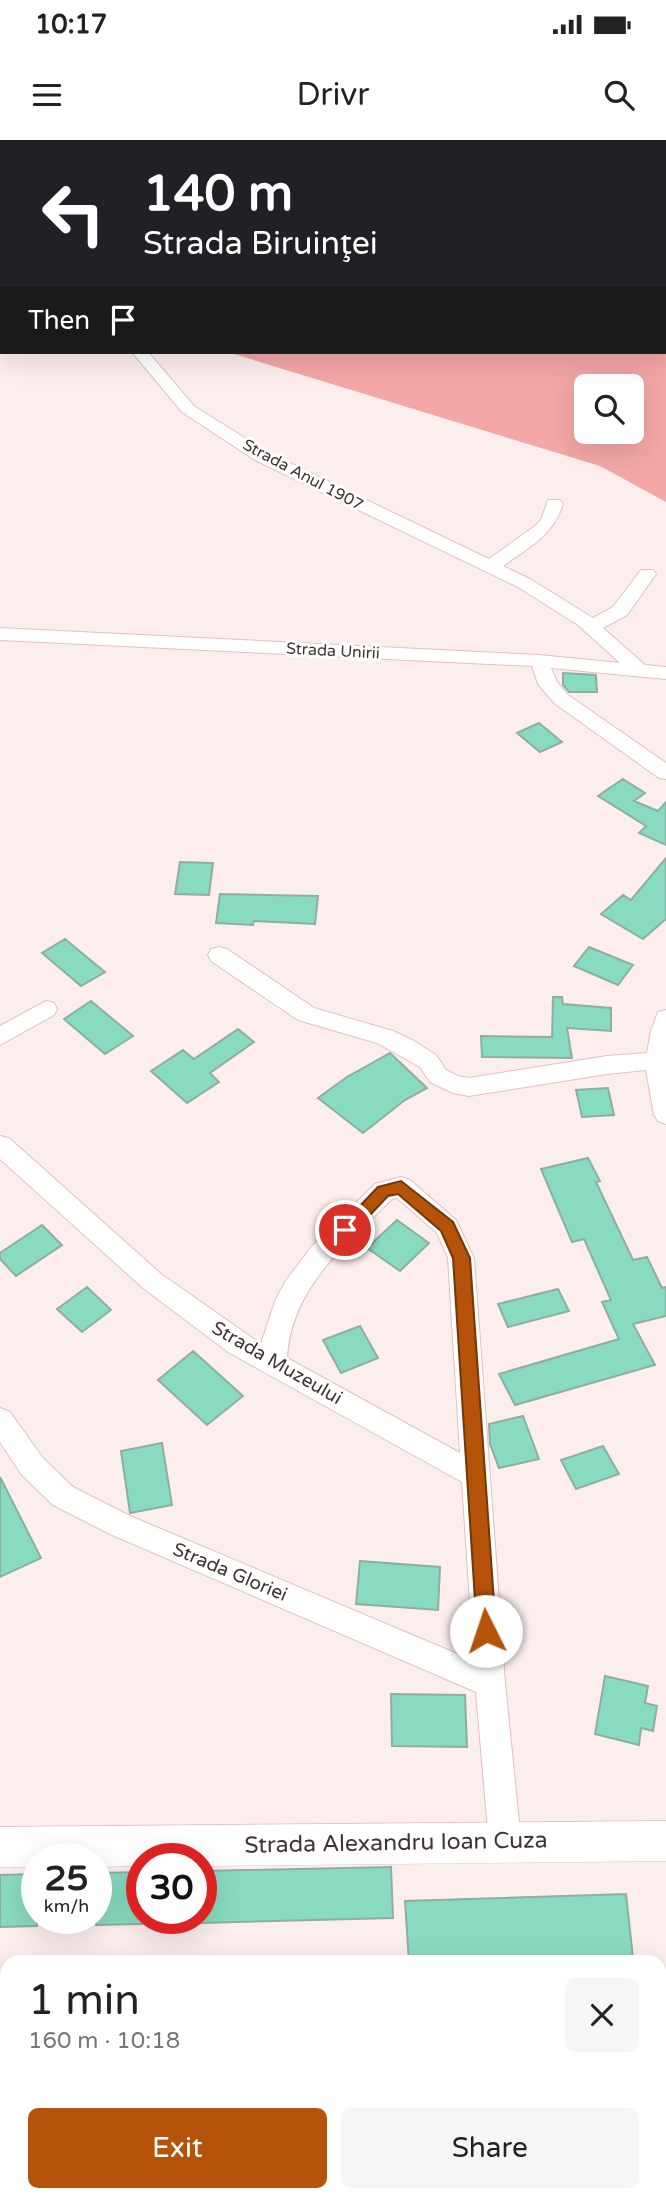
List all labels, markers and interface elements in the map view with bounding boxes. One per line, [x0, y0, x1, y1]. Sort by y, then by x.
text: 10:17 [35, 9, 107, 40]
icon: menu [28, 76, 66, 114]
text: Drivr [296, 76, 370, 114]
icon: search [600, 76, 638, 114]
text: 140 m [143, 165, 293, 224]
icon: left [28, 168, 119, 259]
text: Strada Biruinţei [143, 225, 378, 263]
icon: arrive [104, 301, 142, 339]
text: Then [28, 305, 90, 336]
map controls [574, 374, 644, 444]
button: search [574, 374, 644, 444]
street label: Strada Anul 1907 [239, 435, 367, 515]
street label: Strada Unirii [286, 639, 380, 663]
pin [315, 1200, 375, 1260]
icon: arrive [326, 1211, 364, 1249]
street label: Strada Muzeului [208, 1317, 346, 1409]
street label: Strada Gloriei [169, 1538, 291, 1606]
position arrow [449, 1594, 523, 1668]
street label: Strada Alexandru Ioan Cuza [244, 1826, 548, 1860]
speed limit sign: 30 [126, 1843, 217, 1934]
text: 25 [45, 1858, 88, 1900]
text: km/h [44, 1895, 89, 1917]
text: 1 min [28, 1975, 140, 2026]
button: close [565, 1978, 639, 2052]
text: 160 m · 10:18 [28, 2027, 180, 2055]
button: Exit [28, 2108, 327, 2188]
button: Share [341, 2108, 639, 2188]

